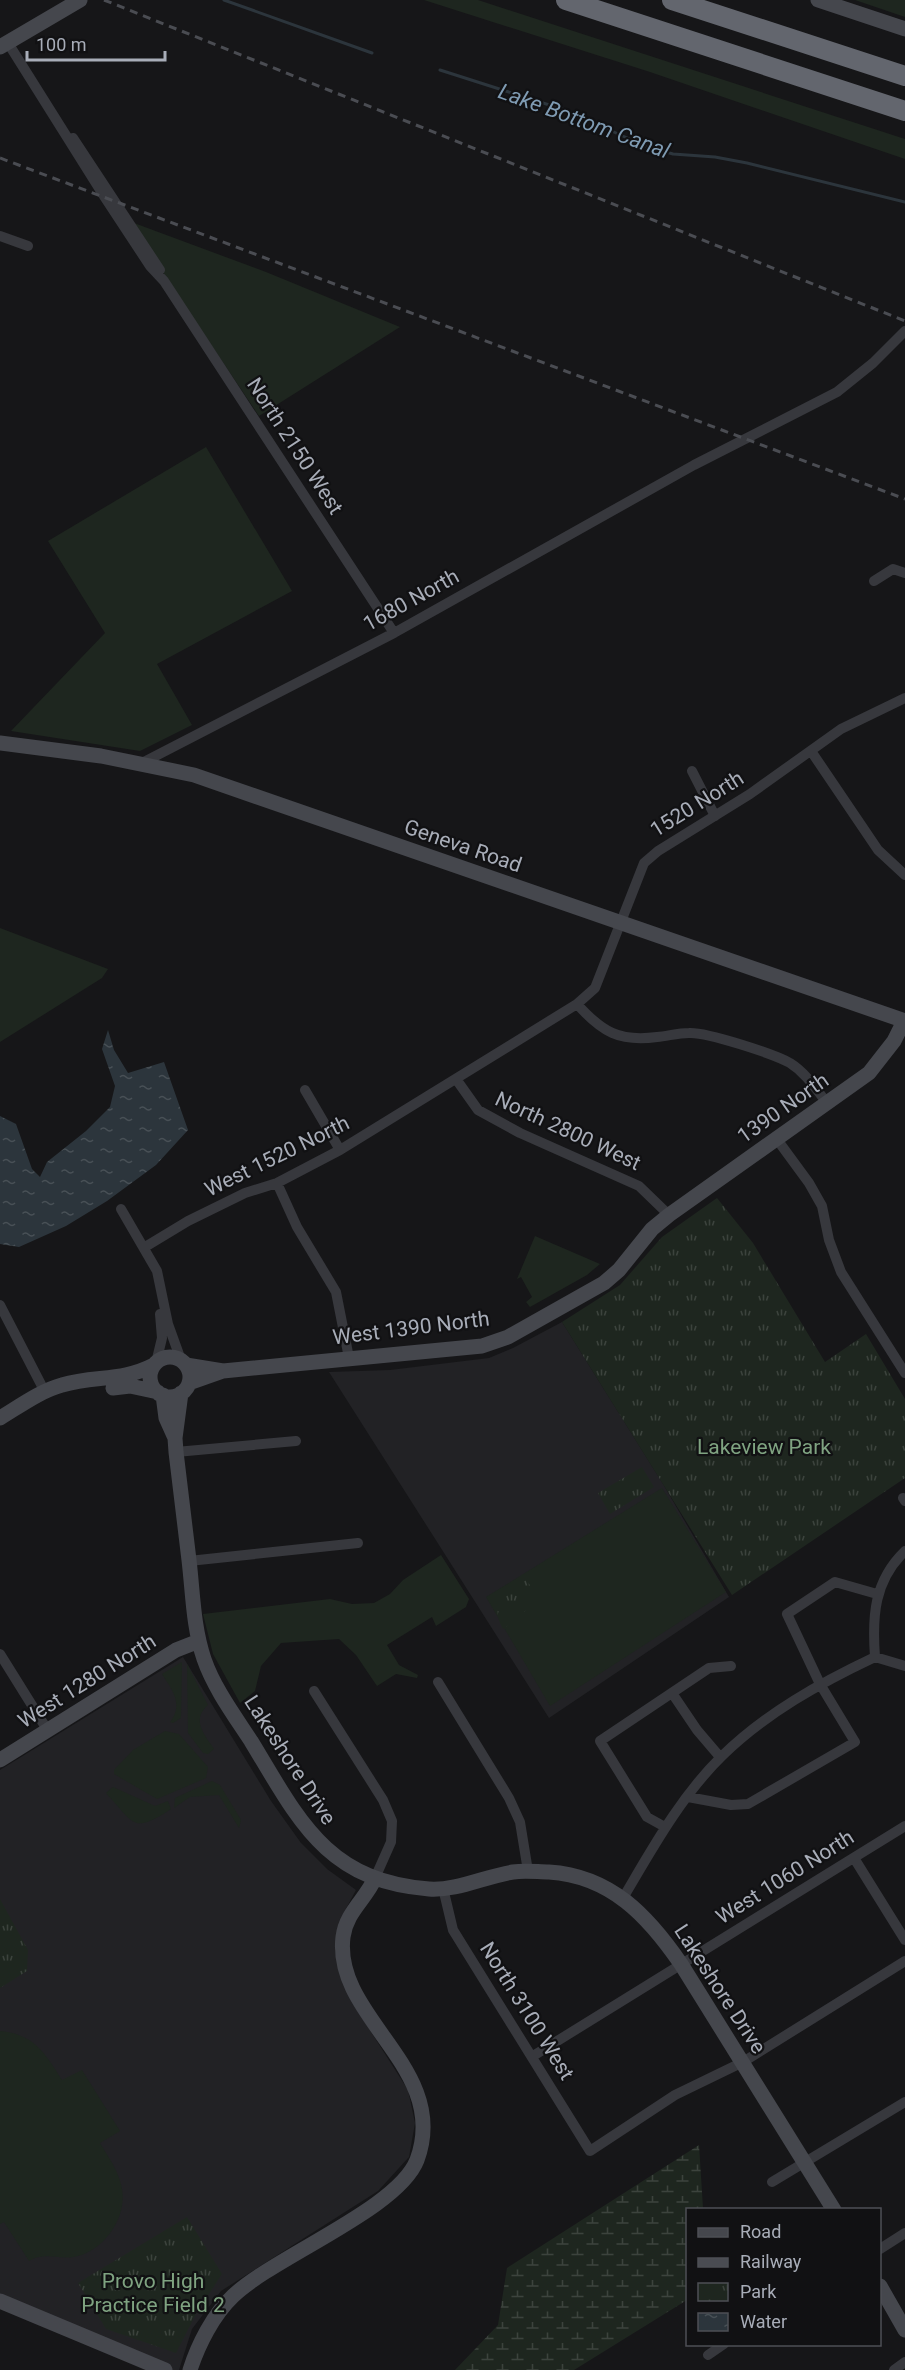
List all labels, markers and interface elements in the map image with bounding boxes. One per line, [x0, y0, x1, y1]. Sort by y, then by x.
scale bar [27, 24, 165, 62]
text: 100 m [36, 34, 87, 55]
water label: Lake Bottom Canal [495, 78, 674, 164]
street label: North 2150 West [242, 373, 348, 519]
street label: 1680 North [359, 564, 463, 636]
street label: 1520 North [646, 766, 748, 842]
street label: Geneva Road [401, 815, 525, 877]
street label: 1390 North [733, 1068, 833, 1148]
street label: North 2800 West [491, 1087, 645, 1175]
street label: West 1520 North [201, 1111, 353, 1201]
street label: West 1390 North [331, 1306, 491, 1350]
park label: Lakeview Park [697, 1435, 831, 1459]
street label: West 1280 North [14, 1629, 160, 1733]
street label: Lakeshore Drive [239, 1691, 341, 1829]
street label: West 1060 North [712, 1825, 858, 1929]
street label: Lakeshore Drive [669, 1920, 771, 2058]
street label: North 3100 West [475, 1938, 579, 2084]
legend [686, 2208, 881, 2346]
text: Road [740, 2221, 781, 2242]
text: Railway [740, 2251, 802, 2272]
park label: Provo High Practice Field 2 [81, 2269, 225, 2317]
text: Park [740, 2281, 777, 2302]
text: Water [740, 2311, 787, 2332]

